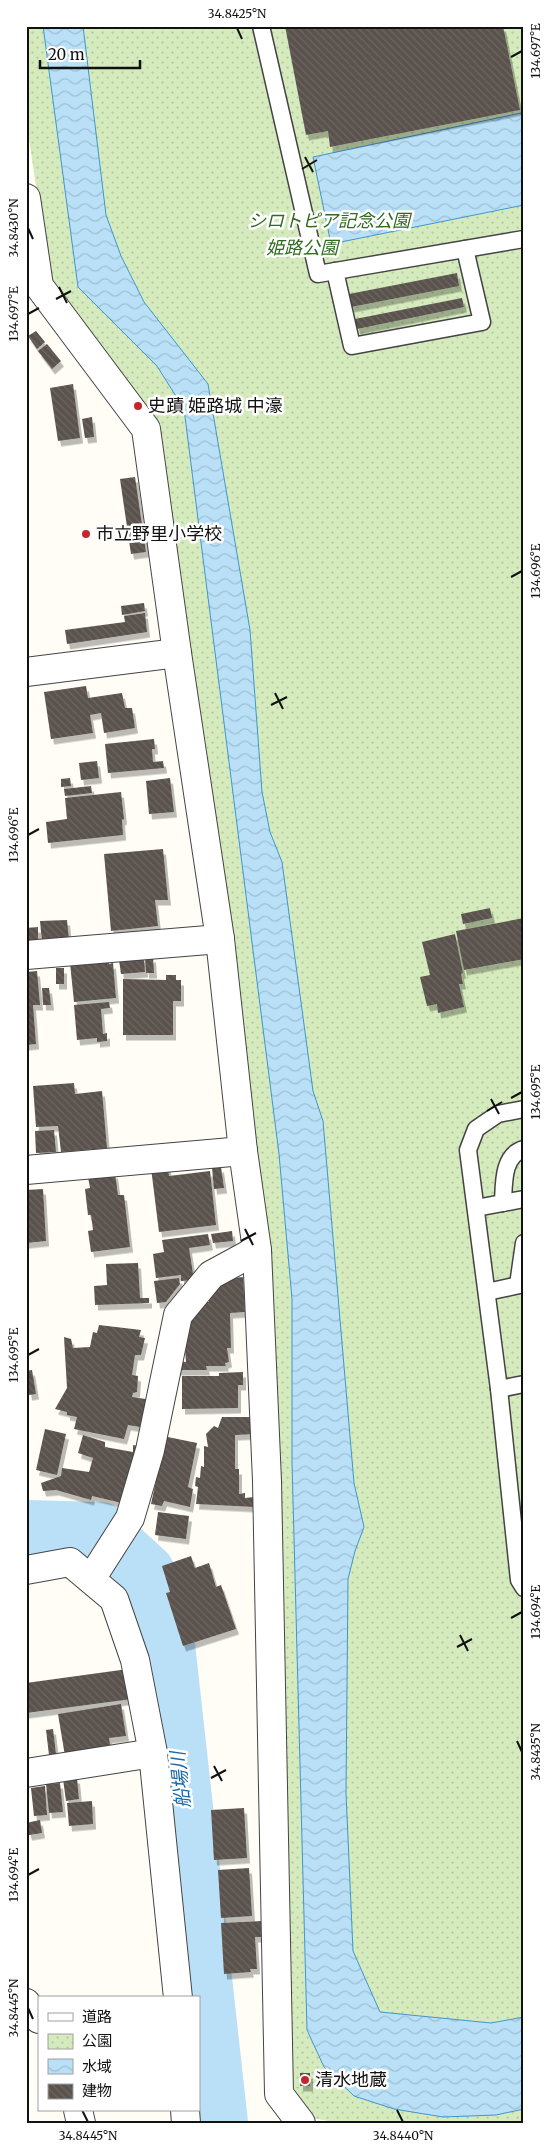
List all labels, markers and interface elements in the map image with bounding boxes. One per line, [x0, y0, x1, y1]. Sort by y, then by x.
text: 34.8425°N [208, 6, 267, 21]
text: 134.697°E [528, 23, 543, 79]
scale bar [40, 38, 140, 70]
text: 20 m [48, 45, 85, 64]
text: 34.8430°N [6, 198, 21, 258]
park label: シロトピア記念公園 [248, 209, 413, 232]
park label: 姫路公園 [266, 236, 341, 259]
text: 134.697°E [6, 286, 21, 342]
place label: 史蹟 姫路城 中濠 [148, 394, 283, 417]
marker: 史蹟 姫路城 中濠 [132, 400, 144, 412]
place label: 市立野里小学校 [96, 522, 222, 545]
marker: 市立野里小学校 [80, 528, 92, 540]
text: 134.696°E [528, 543, 543, 598]
text: 134.696°E [6, 807, 21, 862]
text: 134.695°E [528, 1064, 543, 1119]
text: 134.695°E [6, 1327, 21, 1382]
text: 134.694°E [528, 1585, 543, 1639]
text: 34.8435°N [528, 1723, 543, 1781]
water label: 船場川 [165, 1748, 195, 1810]
text: 134.694°E [6, 1848, 21, 1902]
text: 34.8445°N [6, 1978, 21, 2037]
legend [38, 1996, 200, 2112]
text: 道路 [82, 2007, 112, 2026]
text: 公園 [82, 2031, 112, 2050]
text: 水域 [82, 2057, 112, 2076]
place label: 清水地蔵 [315, 2068, 387, 2091]
marker: 清水地蔵 [299, 2074, 311, 2086]
text: 建物 [82, 2081, 112, 2100]
text: 34.8445°N [59, 2128, 118, 2143]
text: 34.8440°N [373, 2128, 434, 2143]

